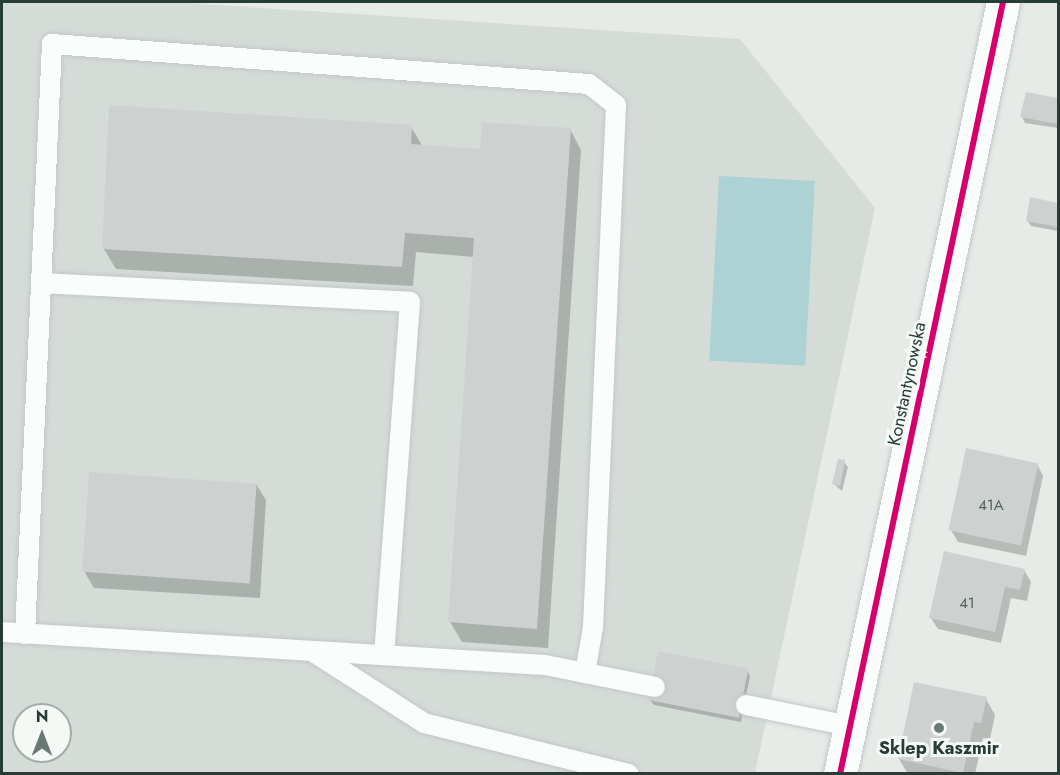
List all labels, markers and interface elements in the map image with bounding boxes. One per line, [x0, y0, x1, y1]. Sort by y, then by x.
street label: Konstantynowska [883, 320, 931, 448]
house number: 41A [978, 497, 1004, 515]
house number: 41 [959, 595, 975, 613]
north arrow [12, 703, 72, 763]
text: N [36, 705, 48, 728]
marker: Sklep Kaszmir [932, 721, 946, 735]
place label: Sklep Kaszmir [879, 737, 999, 759]

